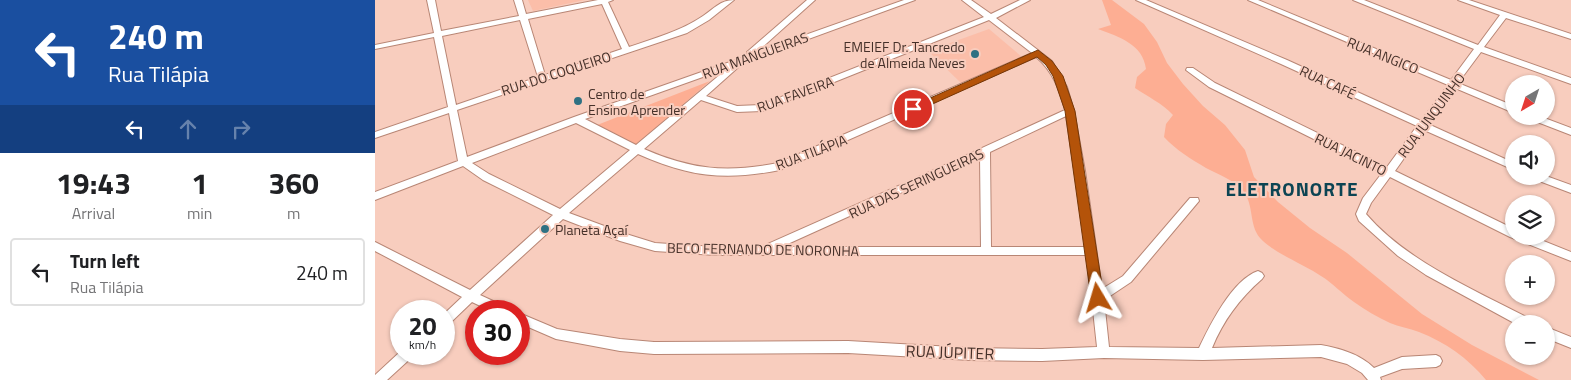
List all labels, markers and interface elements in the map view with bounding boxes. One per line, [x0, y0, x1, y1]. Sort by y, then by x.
text: 240 m [108, 9, 204, 63]
icon: left [25, 20, 90, 85]
street label: RUA MANGUEIRAS [699, 26, 811, 84]
street label: RUA ANGICO [1344, 31, 1422, 79]
place label: EMEIEF Dr. Tancredo de Almeida Neves [844, 36, 965, 73]
street label: RUA DO COQUEIRO [498, 45, 614, 101]
marker: EMEIEF Dr. Tancredo de Almeida Neves [969, 48, 981, 60]
text: Rua Tilápia [108, 57, 209, 91]
street label: RUA CAFÉ [1296, 60, 1360, 104]
street label: RUA JUNQUINHO [1392, 68, 1470, 162]
street label: RUA FAVEIRA [754, 70, 837, 118]
north arrow [1505, 75, 1555, 125]
map controls [1505, 75, 1555, 365]
place label: Centro de Ensino Aprender [588, 83, 685, 120]
pin [892, 88, 934, 130]
marker: Centro de Ensino Aprender [572, 95, 584, 107]
icon: arrive [899, 95, 927, 123]
icon: left [121, 115, 149, 143]
icon: ahead [174, 115, 202, 143]
icon: right [227, 115, 255, 143]
street label: RUA JACINTO [1311, 127, 1391, 181]
street label: RUA TILÁPIA [772, 129, 850, 175]
button: sound [1505, 135, 1555, 185]
street label: RUA DAS SERINGUEIRAS [845, 142, 987, 224]
text: 19:43 [56, 160, 131, 206]
text: 1 [191, 160, 208, 206]
text: 360 [269, 160, 319, 206]
district label: ELETRONORTE [1225, 174, 1359, 203]
button: layers [1505, 195, 1555, 245]
text: Arrival [72, 201, 115, 225]
text: min [187, 201, 212, 225]
text: m [287, 201, 300, 225]
place label: Planeta Açaí [555, 219, 628, 240]
marker: Planeta Açaí [539, 223, 551, 235]
street label: BECO FERNANDO DE NORONHA [667, 237, 860, 261]
text: Turn left [70, 246, 140, 275]
button: + [1505, 255, 1555, 305]
icon: left [27, 258, 55, 286]
text: 240 m [296, 258, 348, 287]
position arrow [1071, 271, 1123, 323]
text: Rua Tilápia [70, 275, 143, 299]
speed limit sign: 30 [465, 300, 530, 365]
text: 20 [408, 307, 437, 345]
button: − [1505, 315, 1555, 365]
text: km/h [409, 335, 436, 354]
street label: RUA JÚPITER [905, 338, 995, 366]

